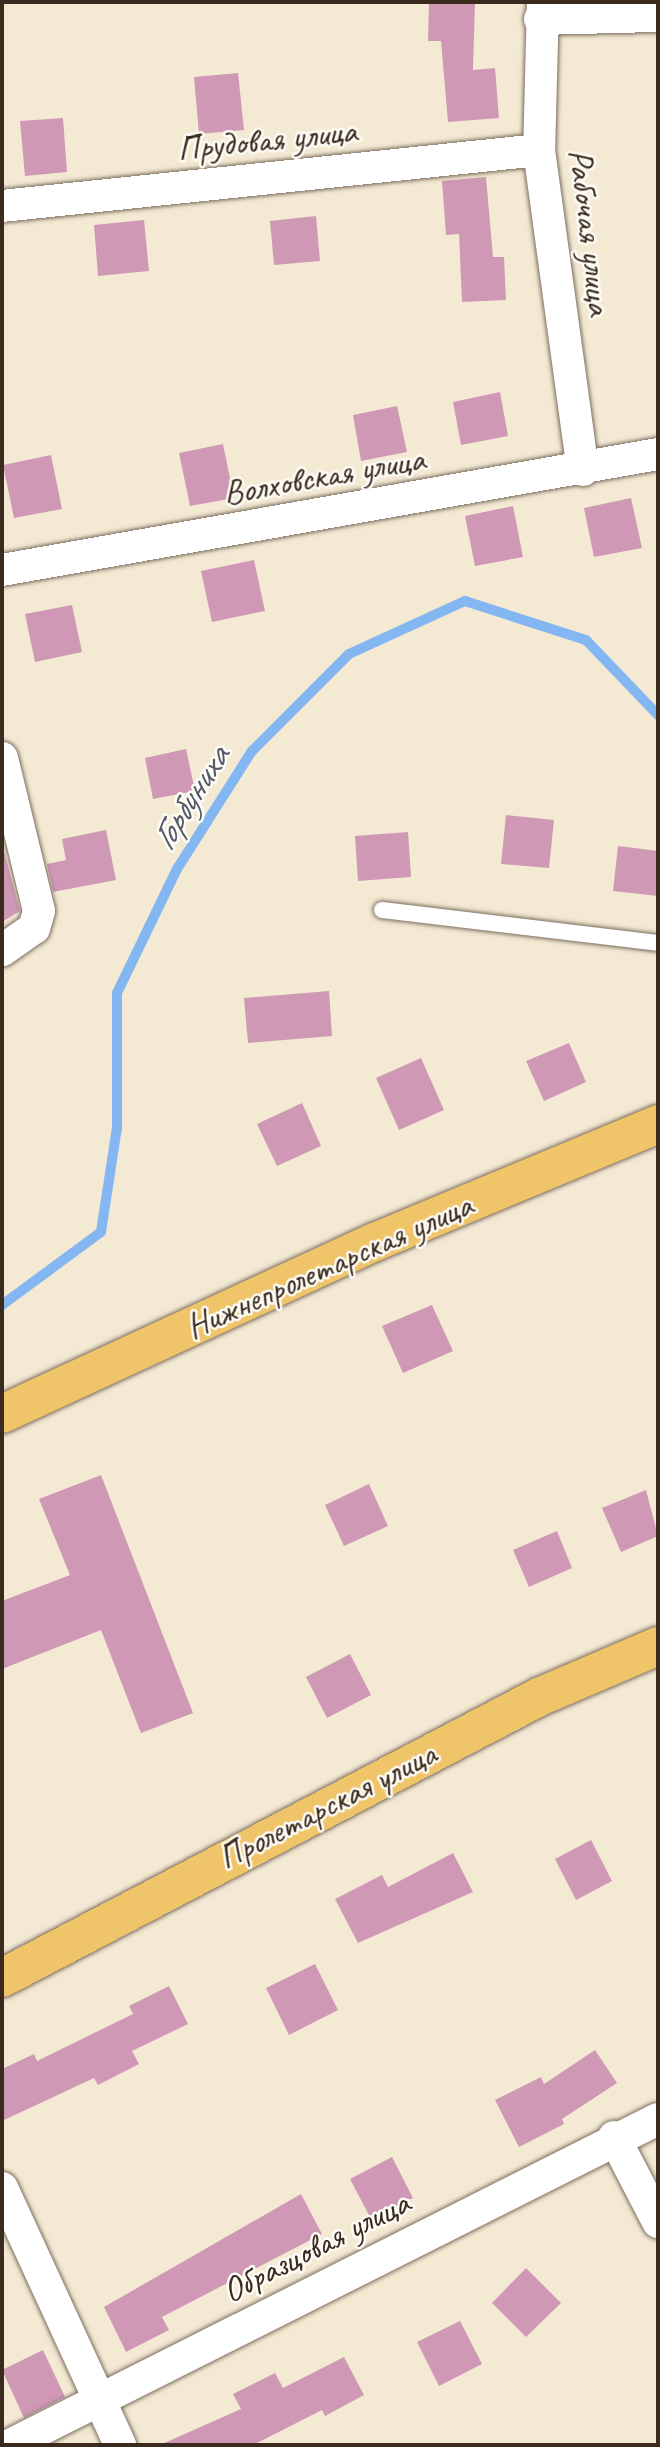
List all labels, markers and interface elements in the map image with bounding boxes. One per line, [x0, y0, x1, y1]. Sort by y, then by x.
street label: Прудовая улица [174, 110, 360, 170]
street label: Рабочая улица [559, 146, 621, 318]
street label: Волховская улица [219, 437, 429, 515]
water label: Горбуниха [141, 738, 239, 858]
street label: Нижнепролетарская улица [178, 1184, 480, 1348]
street label: Пролетарская улица [210, 1732, 444, 1880]
street label: Образцовая улица [215, 2181, 417, 2313]

